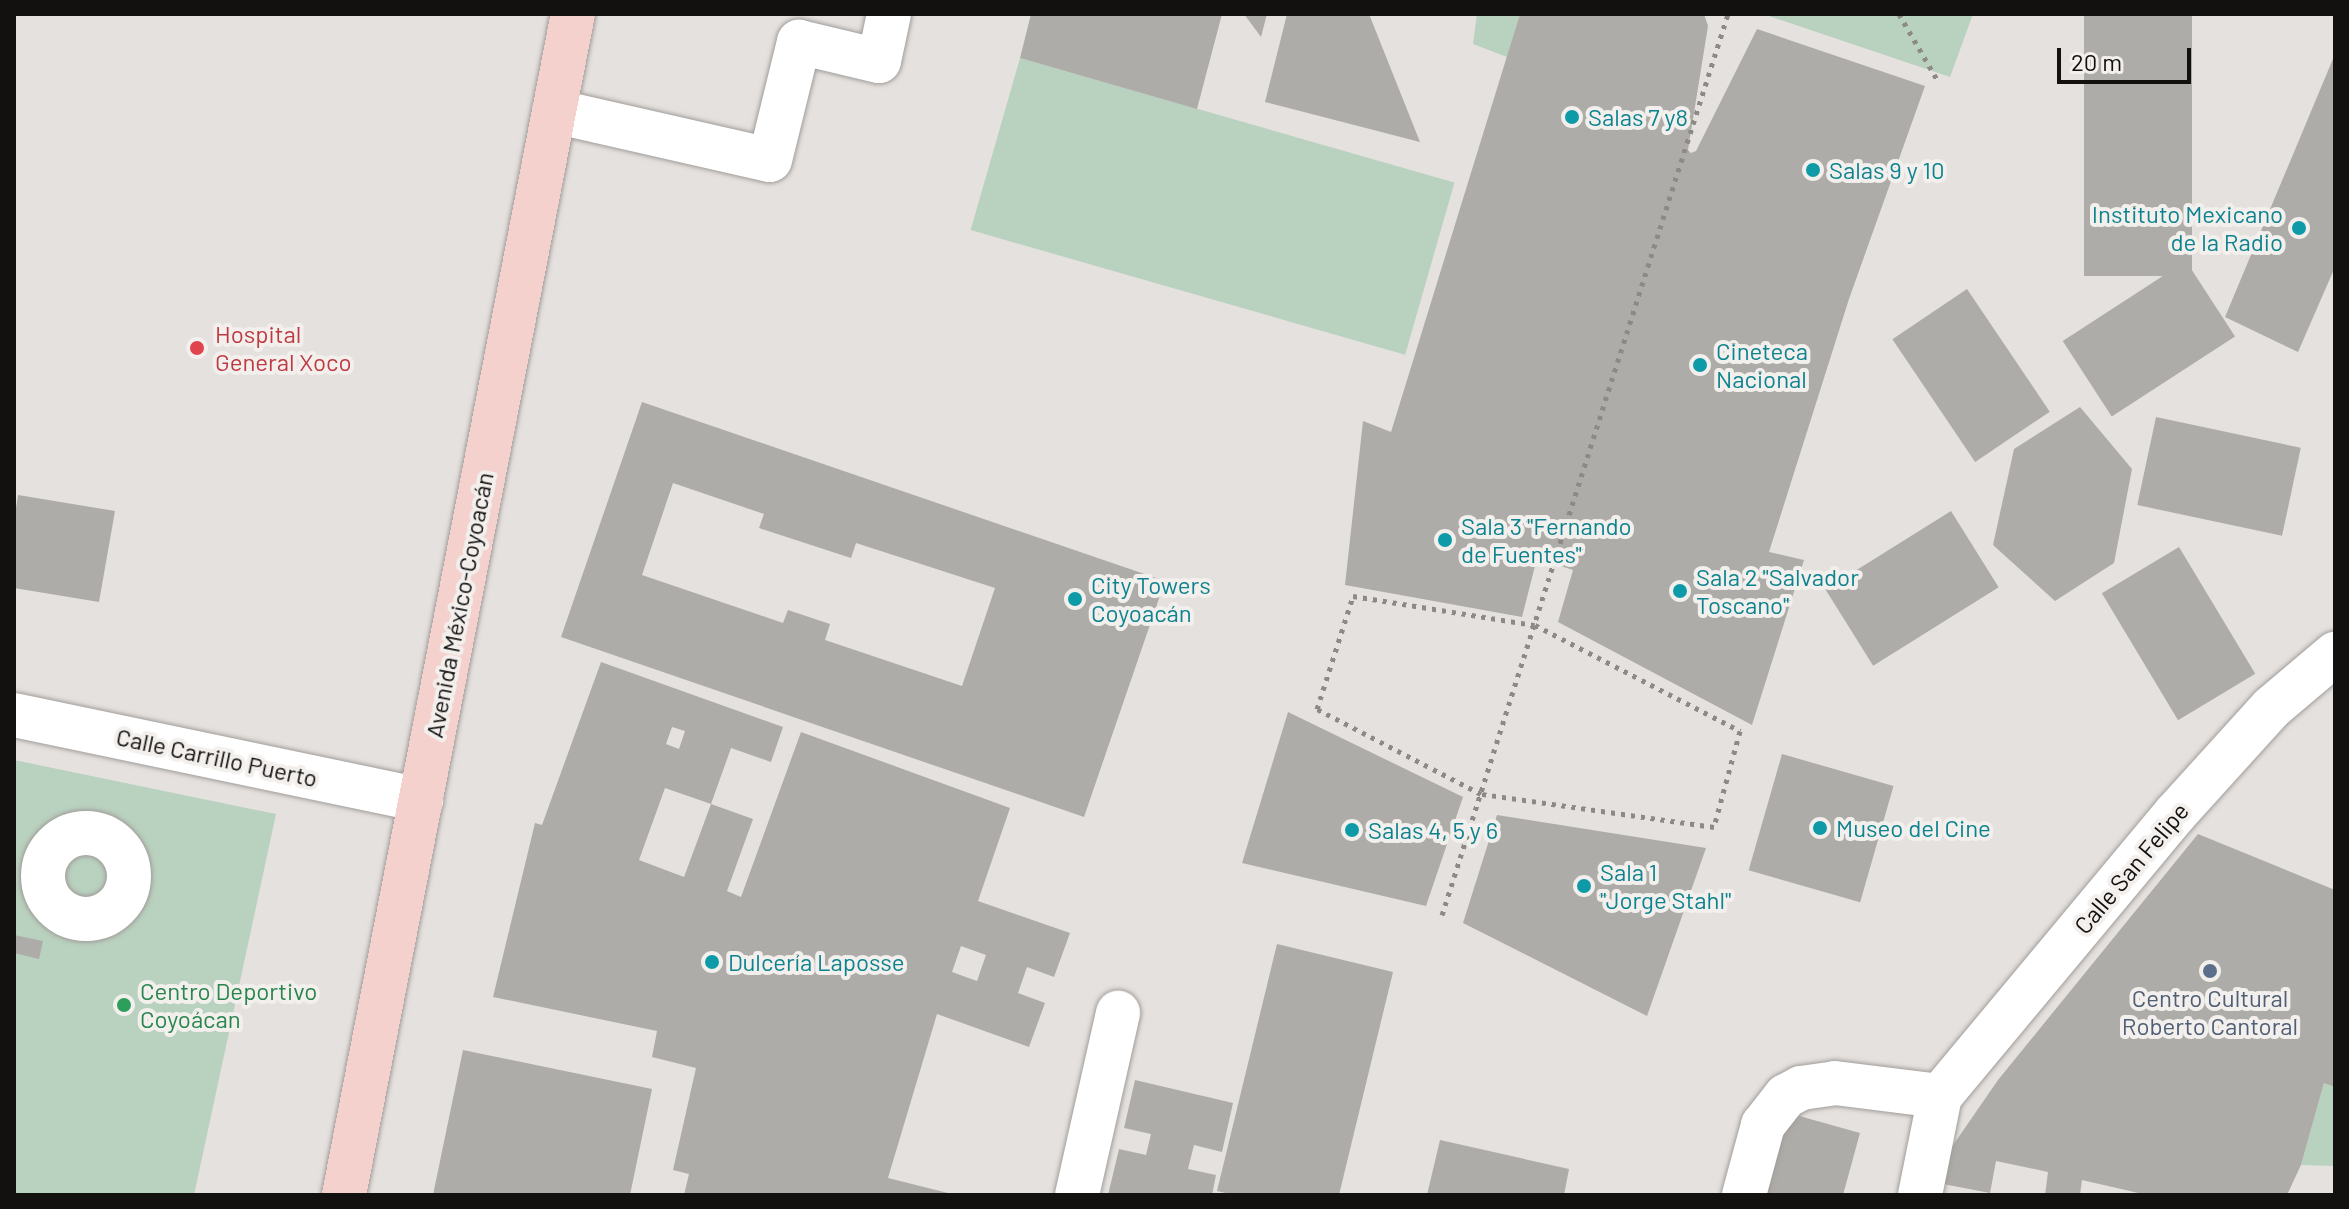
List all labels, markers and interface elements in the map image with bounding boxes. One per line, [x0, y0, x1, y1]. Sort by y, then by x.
scale bar [2061, 32, 2195, 82]
text: 20 m [2071, 47, 2122, 76]
place label: Salas 7 y8 [1588, 103, 1688, 131]
marker: Salas 7 y8 [1563, 108, 1581, 126]
place label: Salas 9 y 10 [1829, 156, 1944, 184]
marker: Salas 9 y 10 [1804, 161, 1822, 179]
place label: Instituto Mexicano de la Radio [2092, 200, 2283, 256]
marker: Instituto Mexicano de la Radio [2290, 219, 2308, 237]
place label: Hospital General Xoco [215, 320, 352, 376]
marker: Hospital General Xoco [186, 337, 208, 359]
place label: Cineteca Nacional [1716, 337, 1808, 393]
marker: Cineteca Nacional [1691, 356, 1709, 374]
street label: Avenida México-Coyoacán [419, 470, 499, 740]
place label: Sala 3 "Fernando de Fuentes" [1461, 512, 1632, 568]
marker: Sala 3 "Fernando de Fuentes" [1436, 531, 1454, 549]
place label: Sala 2 "Salvador Toscano" [1696, 563, 1859, 619]
place label: City Towers Coyoacán [1091, 571, 1211, 627]
marker: Sala 2 "Salvador Toscano" [1671, 582, 1689, 600]
marker: City Towers Coyoacán [1066, 590, 1084, 608]
street label: Calle Carrillo Puerto [114, 722, 320, 792]
street label: Calle San Felipe [2068, 797, 2194, 939]
place label: Museo del Cine [1836, 814, 1991, 842]
place label: Salas 4, 5 y 6 [1368, 816, 1498, 844]
marker: Museo del Cine [1811, 819, 1829, 837]
marker: Salas 4, 5 y 6 [1343, 821, 1361, 839]
place label: Sala 1 "Jorge Stahl" [1600, 858, 1731, 914]
marker: Sala 1 "Jorge Stahl" [1575, 877, 1593, 895]
place label: Dulcería Laposse [728, 948, 905, 976]
marker: Dulcería Laposse [703, 953, 721, 971]
marker: Centro Cultural Roberto Cantoral [2201, 962, 2219, 980]
place label: Centro Deportivo Coyoácan [140, 977, 317, 1033]
place label: Centro Cultural Roberto Cantoral [2122, 984, 2298, 1040]
marker: Centro Deportivo Coyoácan [115, 996, 133, 1014]

